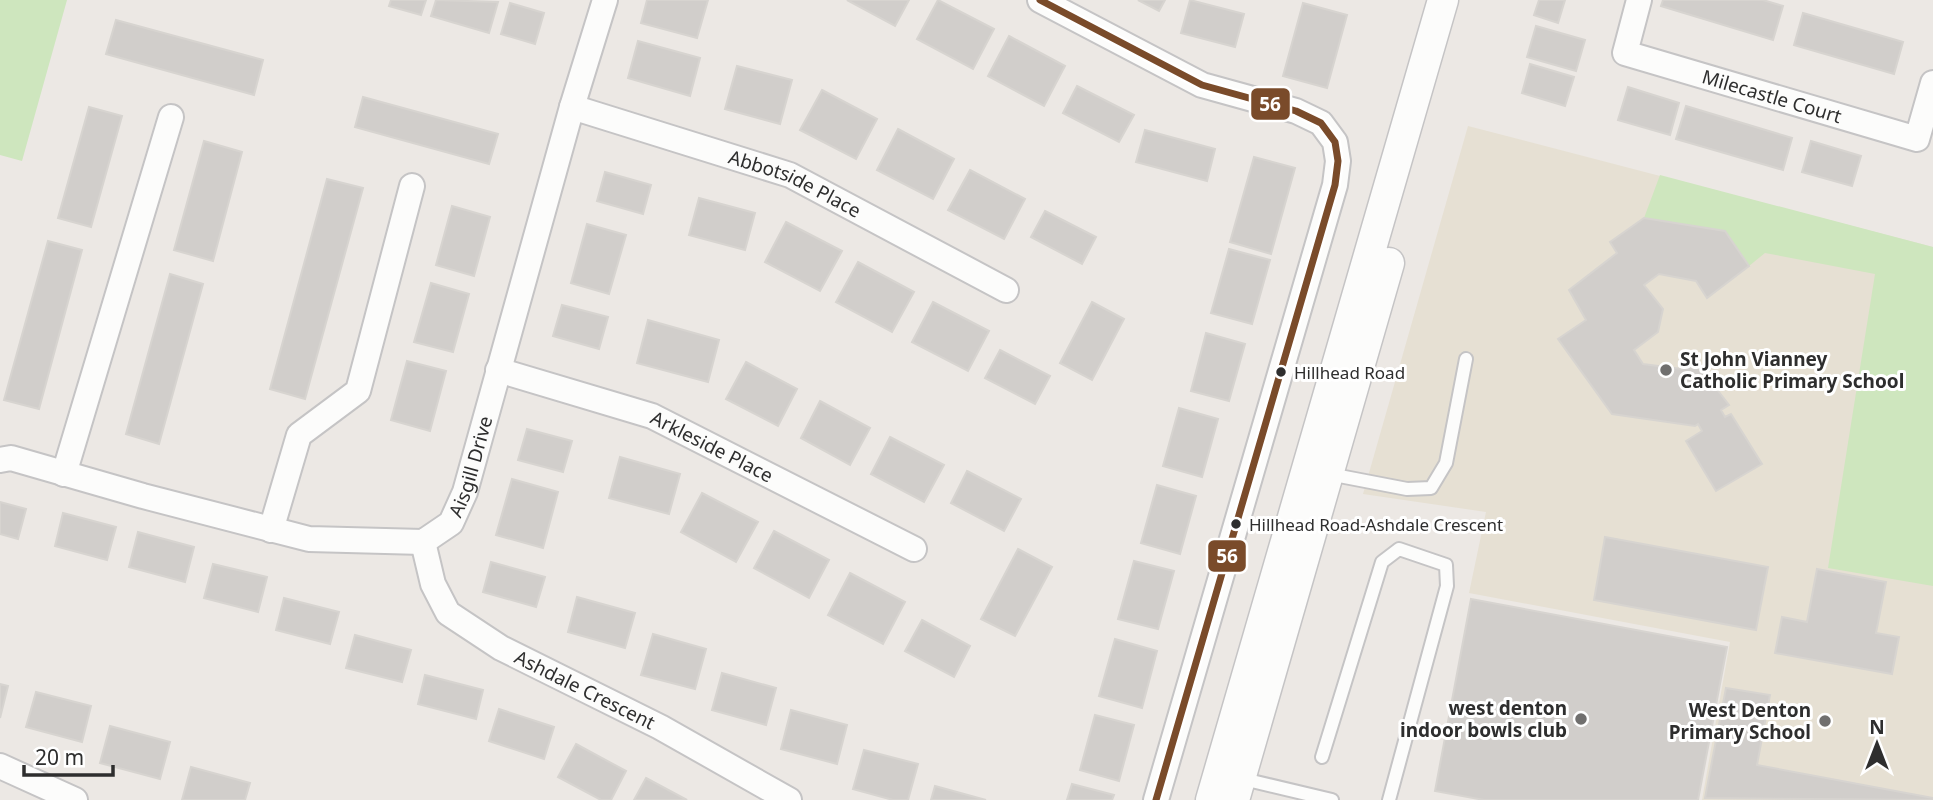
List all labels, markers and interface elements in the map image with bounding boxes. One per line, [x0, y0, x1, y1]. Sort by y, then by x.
street label: Milecastle Court [1699, 63, 1845, 129]
line badge: 56 [1250, 87, 1291, 121]
text: 56 [1259, 91, 1281, 117]
street label: Abbotside Place [726, 144, 866, 223]
place label: St John Vianney Catholic Primary School [1680, 346, 1904, 394]
place label: Hillhead Road [1294, 361, 1405, 384]
marker: St John Vianney Catholic Primary School [1658, 362, 1674, 378]
marker: Hillhead Road [1274, 365, 1288, 379]
street label: Arkleside Place [646, 405, 778, 488]
street label: Aisgill Drive [442, 413, 499, 521]
place label: Hillhead Road-Ashdale Crescent [1249, 513, 1503, 536]
marker: Hillhead Road-Ashdale Crescent [1229, 517, 1243, 531]
line badge: 56 [1207, 539, 1247, 573]
text: 56 [1216, 543, 1238, 569]
street label: Ashdale Crescent [510, 644, 660, 736]
place label: west denton indoor bowls club [1400, 695, 1567, 743]
place label: West Denton Primary School [1669, 697, 1811, 745]
north arrow [1842, 709, 1912, 779]
marker: west denton indoor bowls club [1573, 711, 1589, 727]
marker: West Denton Primary School [1817, 713, 1833, 729]
text: N [1869, 714, 1885, 740]
scale bar [24, 734, 114, 778]
text: 20 m [35, 743, 84, 771]

